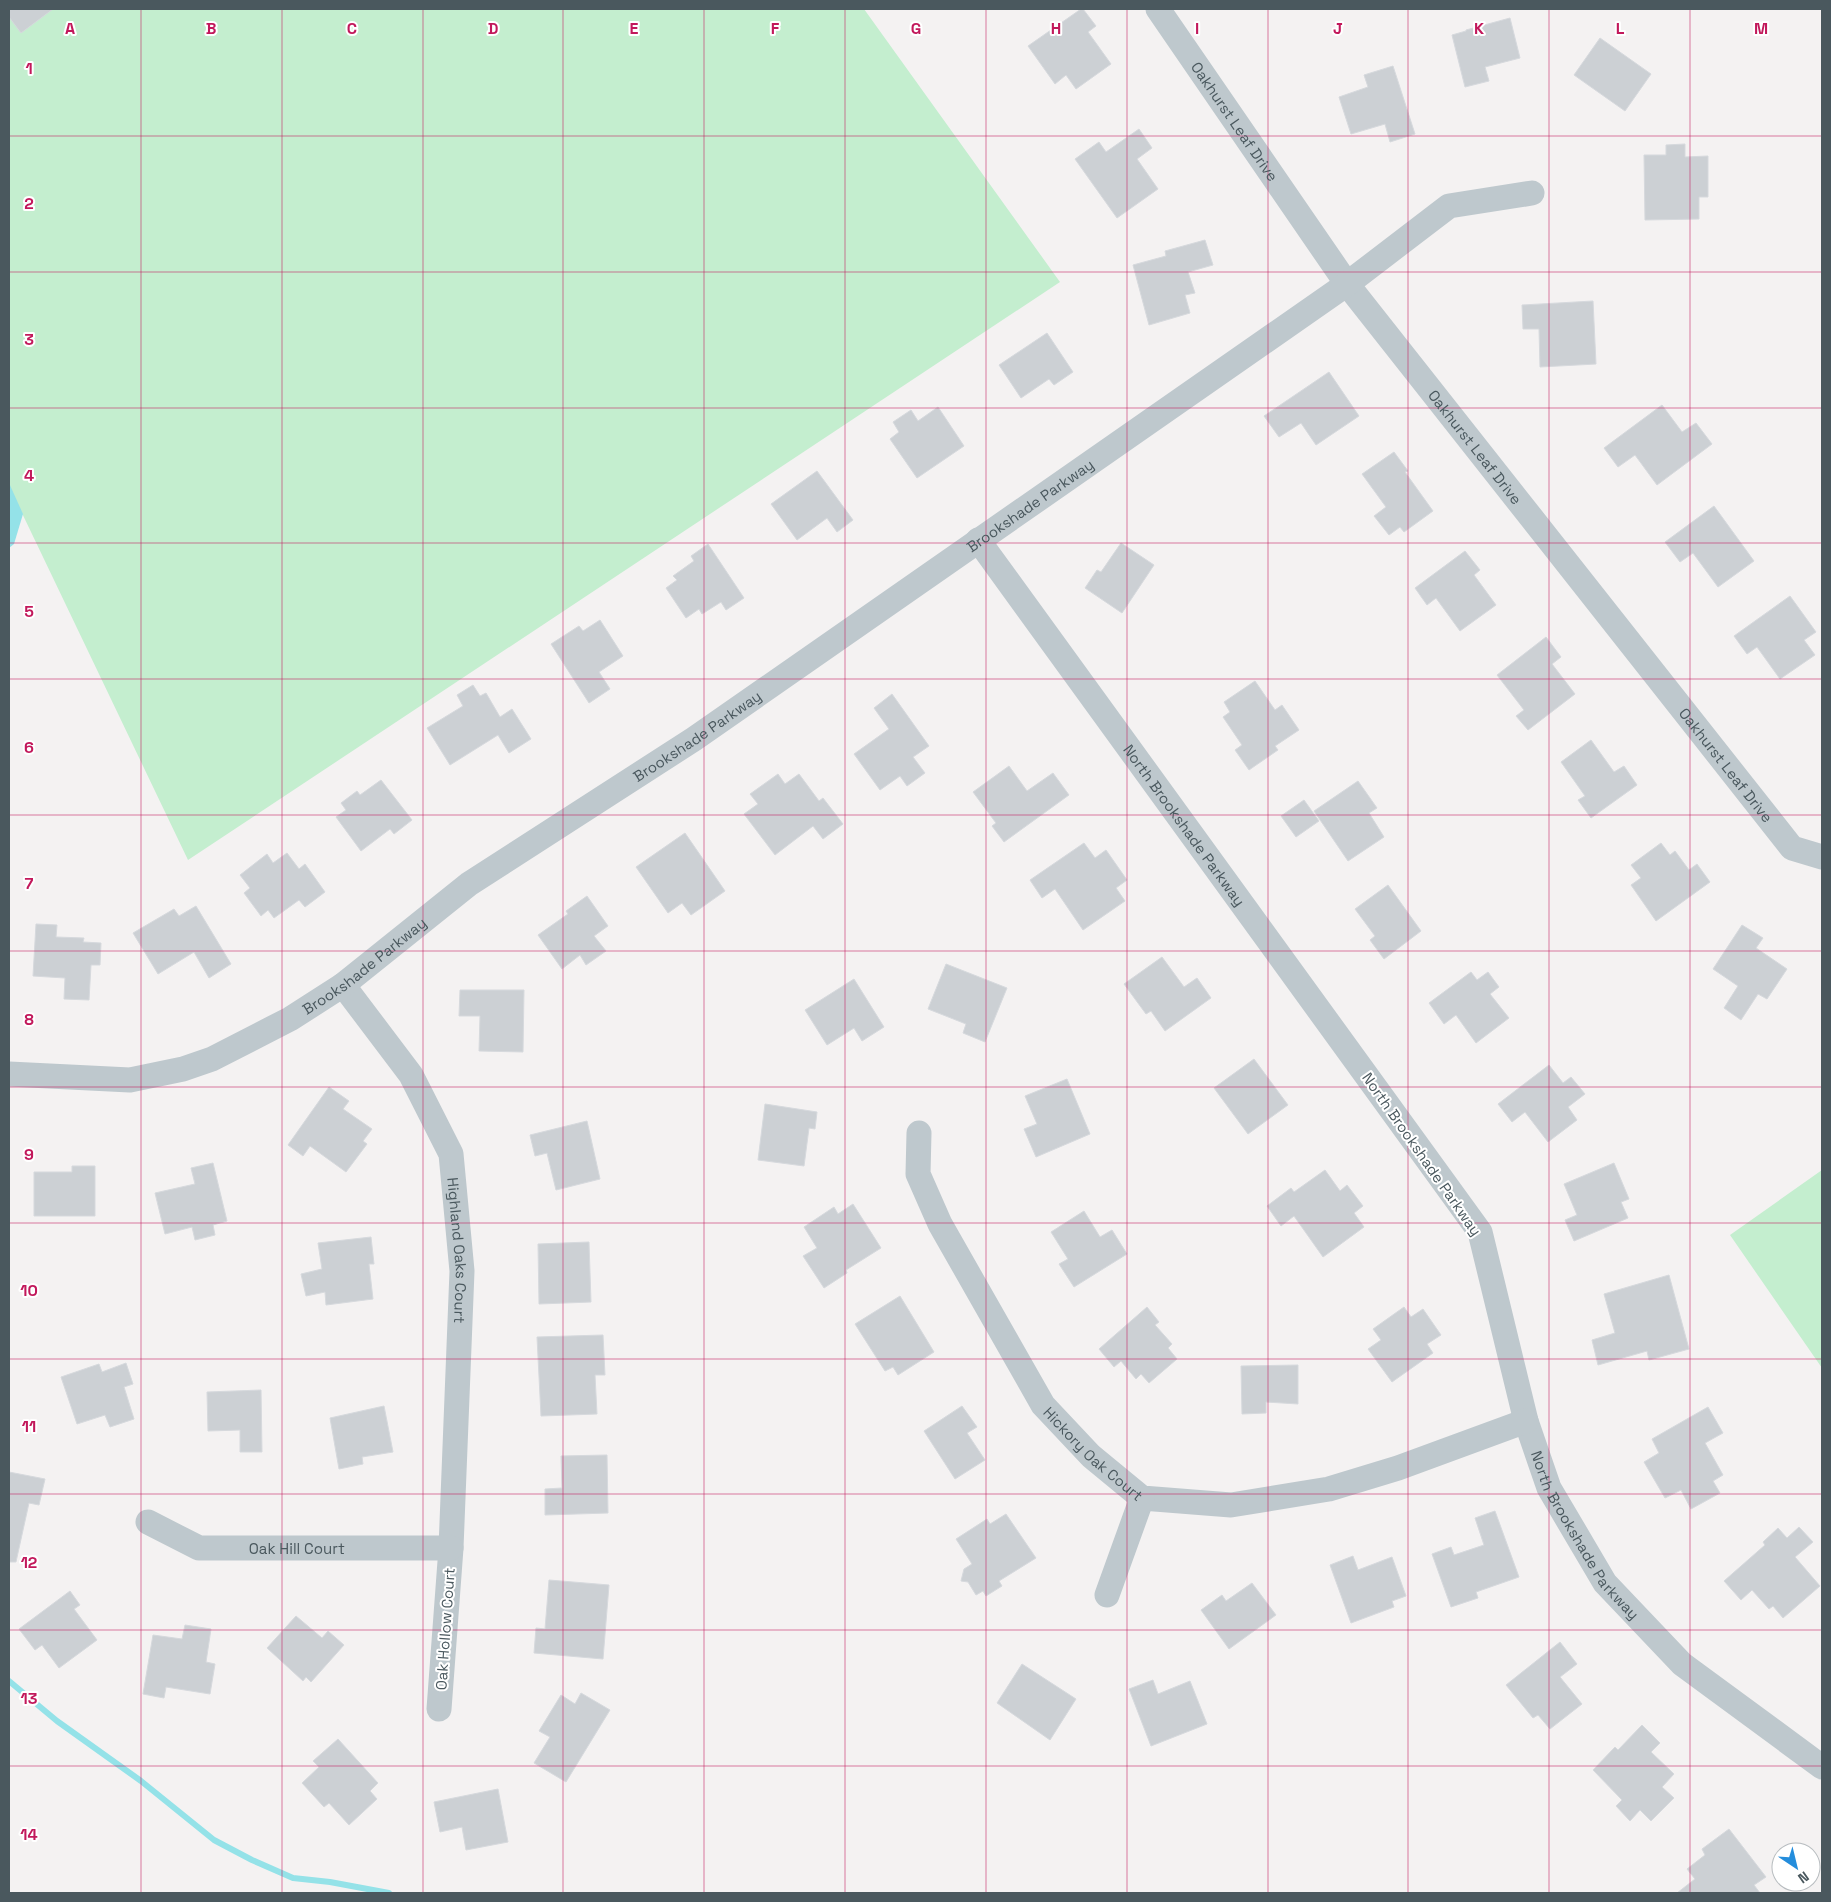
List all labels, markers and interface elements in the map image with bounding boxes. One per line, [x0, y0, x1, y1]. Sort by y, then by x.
text: A [65, 18, 75, 39]
text: B [206, 18, 216, 39]
text: C [347, 18, 357, 39]
text: D [488, 18, 498, 39]
text: E [630, 18, 639, 39]
text: F [771, 18, 780, 39]
text: G [911, 18, 921, 39]
text: H [1051, 18, 1061, 39]
text: I [1195, 18, 1199, 39]
text: J [1333, 18, 1343, 39]
text: K [1474, 18, 1484, 39]
text: L [1616, 18, 1625, 39]
text: M [1754, 18, 1768, 39]
text: 1 [25, 58, 33, 79]
street label: Oakhurst Leaf Drive [1187, 58, 1283, 185]
text: 2 [24, 193, 34, 214]
text: 3 [24, 329, 34, 350]
street label: Oakhurst Leaf Drive [1424, 386, 1527, 508]
street label: Brookshade Parkway [963, 454, 1097, 556]
text: 4 [24, 465, 34, 486]
text: 5 [24, 601, 34, 622]
street label: Brookshade Parkway [629, 686, 765, 785]
street label: Oakhurst Leaf Drive [1675, 704, 1777, 826]
text: 6 [24, 737, 34, 758]
street label: North Brookshade Parkway [1120, 740, 1250, 910]
text: 7 [25, 873, 34, 894]
street label: Brookshade Parkway [298, 913, 430, 1018]
text: 8 [24, 1009, 34, 1030]
street label: North Brookshade Parkway [1358, 1069, 1486, 1239]
text: 9 [24, 1144, 34, 1165]
street label: Highland Oaks Court [444, 1176, 471, 1324]
text: 10 [20, 1280, 38, 1301]
street label: Hickory Oak Court [1040, 1402, 1147, 1505]
text: 11 [22, 1416, 36, 1437]
street label: North Brookshade Parkway [1527, 1448, 1644, 1623]
street label: Oak Hill Court [249, 1539, 345, 1558]
text: 12 [21, 1552, 37, 1573]
street label: Oak Hollow Court [431, 1567, 459, 1691]
text: 13 [21, 1688, 38, 1709]
text: 14 [20, 1824, 38, 1845]
north arrow [1771, 1842, 1821, 1892]
text: N [1794, 1868, 1812, 1888]

